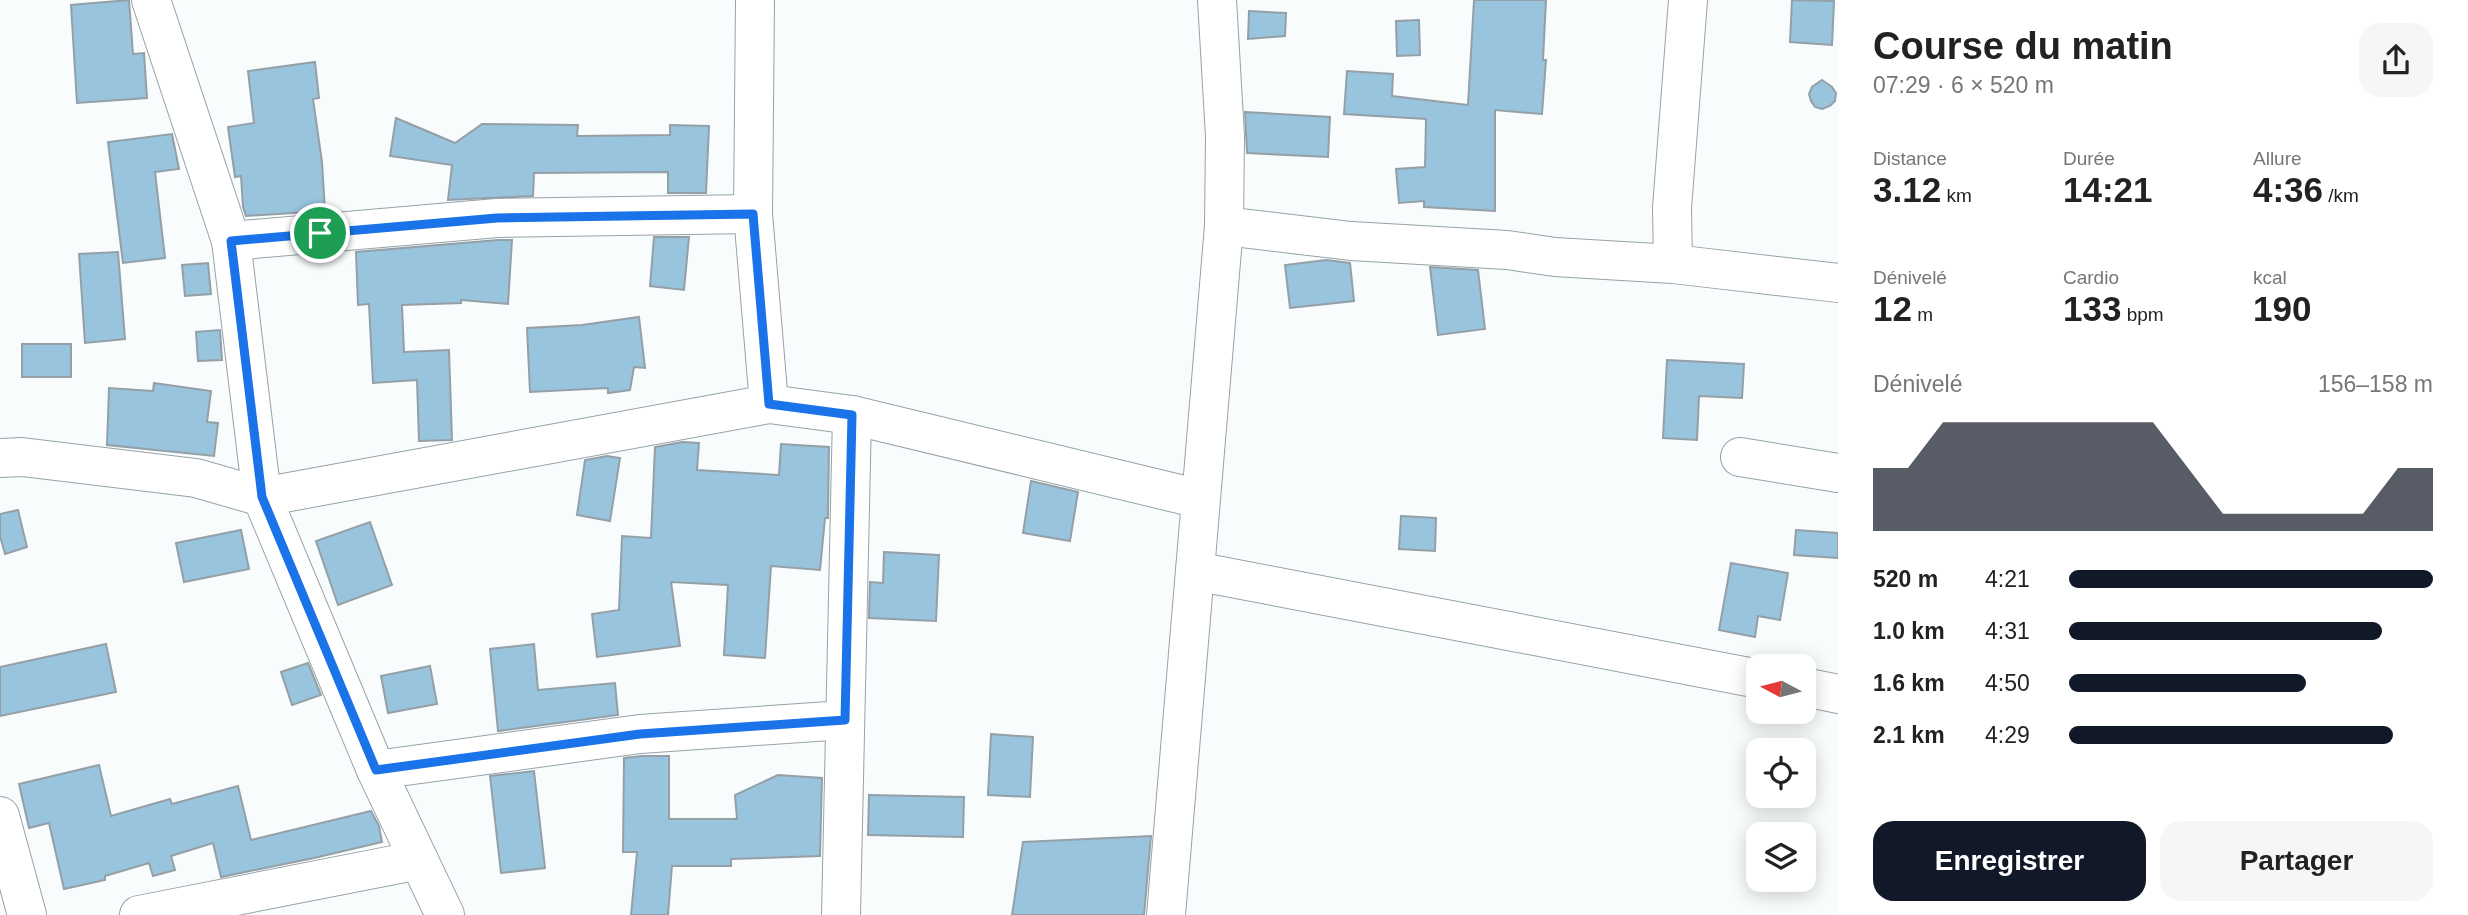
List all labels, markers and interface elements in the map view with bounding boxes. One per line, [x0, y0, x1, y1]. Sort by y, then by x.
button: share [2359, 23, 2433, 97]
text: Course du matin [1873, 25, 2173, 67]
text: 07:29 · 6 × 520 m [1873, 72, 2054, 98]
text: Distance [1873, 148, 1947, 169]
text: Durée [2063, 148, 2115, 169]
text: Allure [2253, 148, 2302, 169]
text: 3.12 [1873, 170, 1941, 209]
text: 14:21 [2063, 170, 2153, 209]
text: 4:36 [2253, 170, 2323, 209]
text: km [1941, 185, 1972, 206]
text: /km [2323, 185, 2359, 206]
pin [290, 203, 350, 263]
icon: arrive [301, 214, 339, 252]
text: Dénivelé [1873, 267, 1947, 288]
text: Cardio [2063, 267, 2119, 288]
text: kcal [2253, 267, 2287, 288]
text: 12 [1873, 289, 1912, 328]
text: 133 [2063, 289, 2121, 328]
text: 190 [2253, 289, 2311, 328]
text: m [1912, 304, 1933, 325]
text: bpm [2121, 304, 2164, 325]
text: Dénivelé [1873, 371, 1963, 397]
text: 156–158 m [2318, 371, 2433, 397]
text: 520 m [1873, 566, 1938, 592]
text: 4:21 [1985, 566, 2030, 592]
text: 1.0 km [1873, 618, 1945, 644]
text: 4:31 [1985, 618, 2030, 644]
north arrow [1746, 654, 1816, 724]
map controls [1746, 654, 1816, 892]
text: 1.6 km [1873, 670, 1945, 696]
text: 4:50 [1985, 670, 2030, 696]
text: 2.1 km [1873, 722, 1945, 748]
text: 4:29 [1985, 722, 2030, 748]
button: locate [1746, 738, 1816, 808]
button: Enregistrer [1873, 821, 2146, 901]
button: Partager [2160, 821, 2433, 901]
button: layers [1746, 822, 1816, 892]

